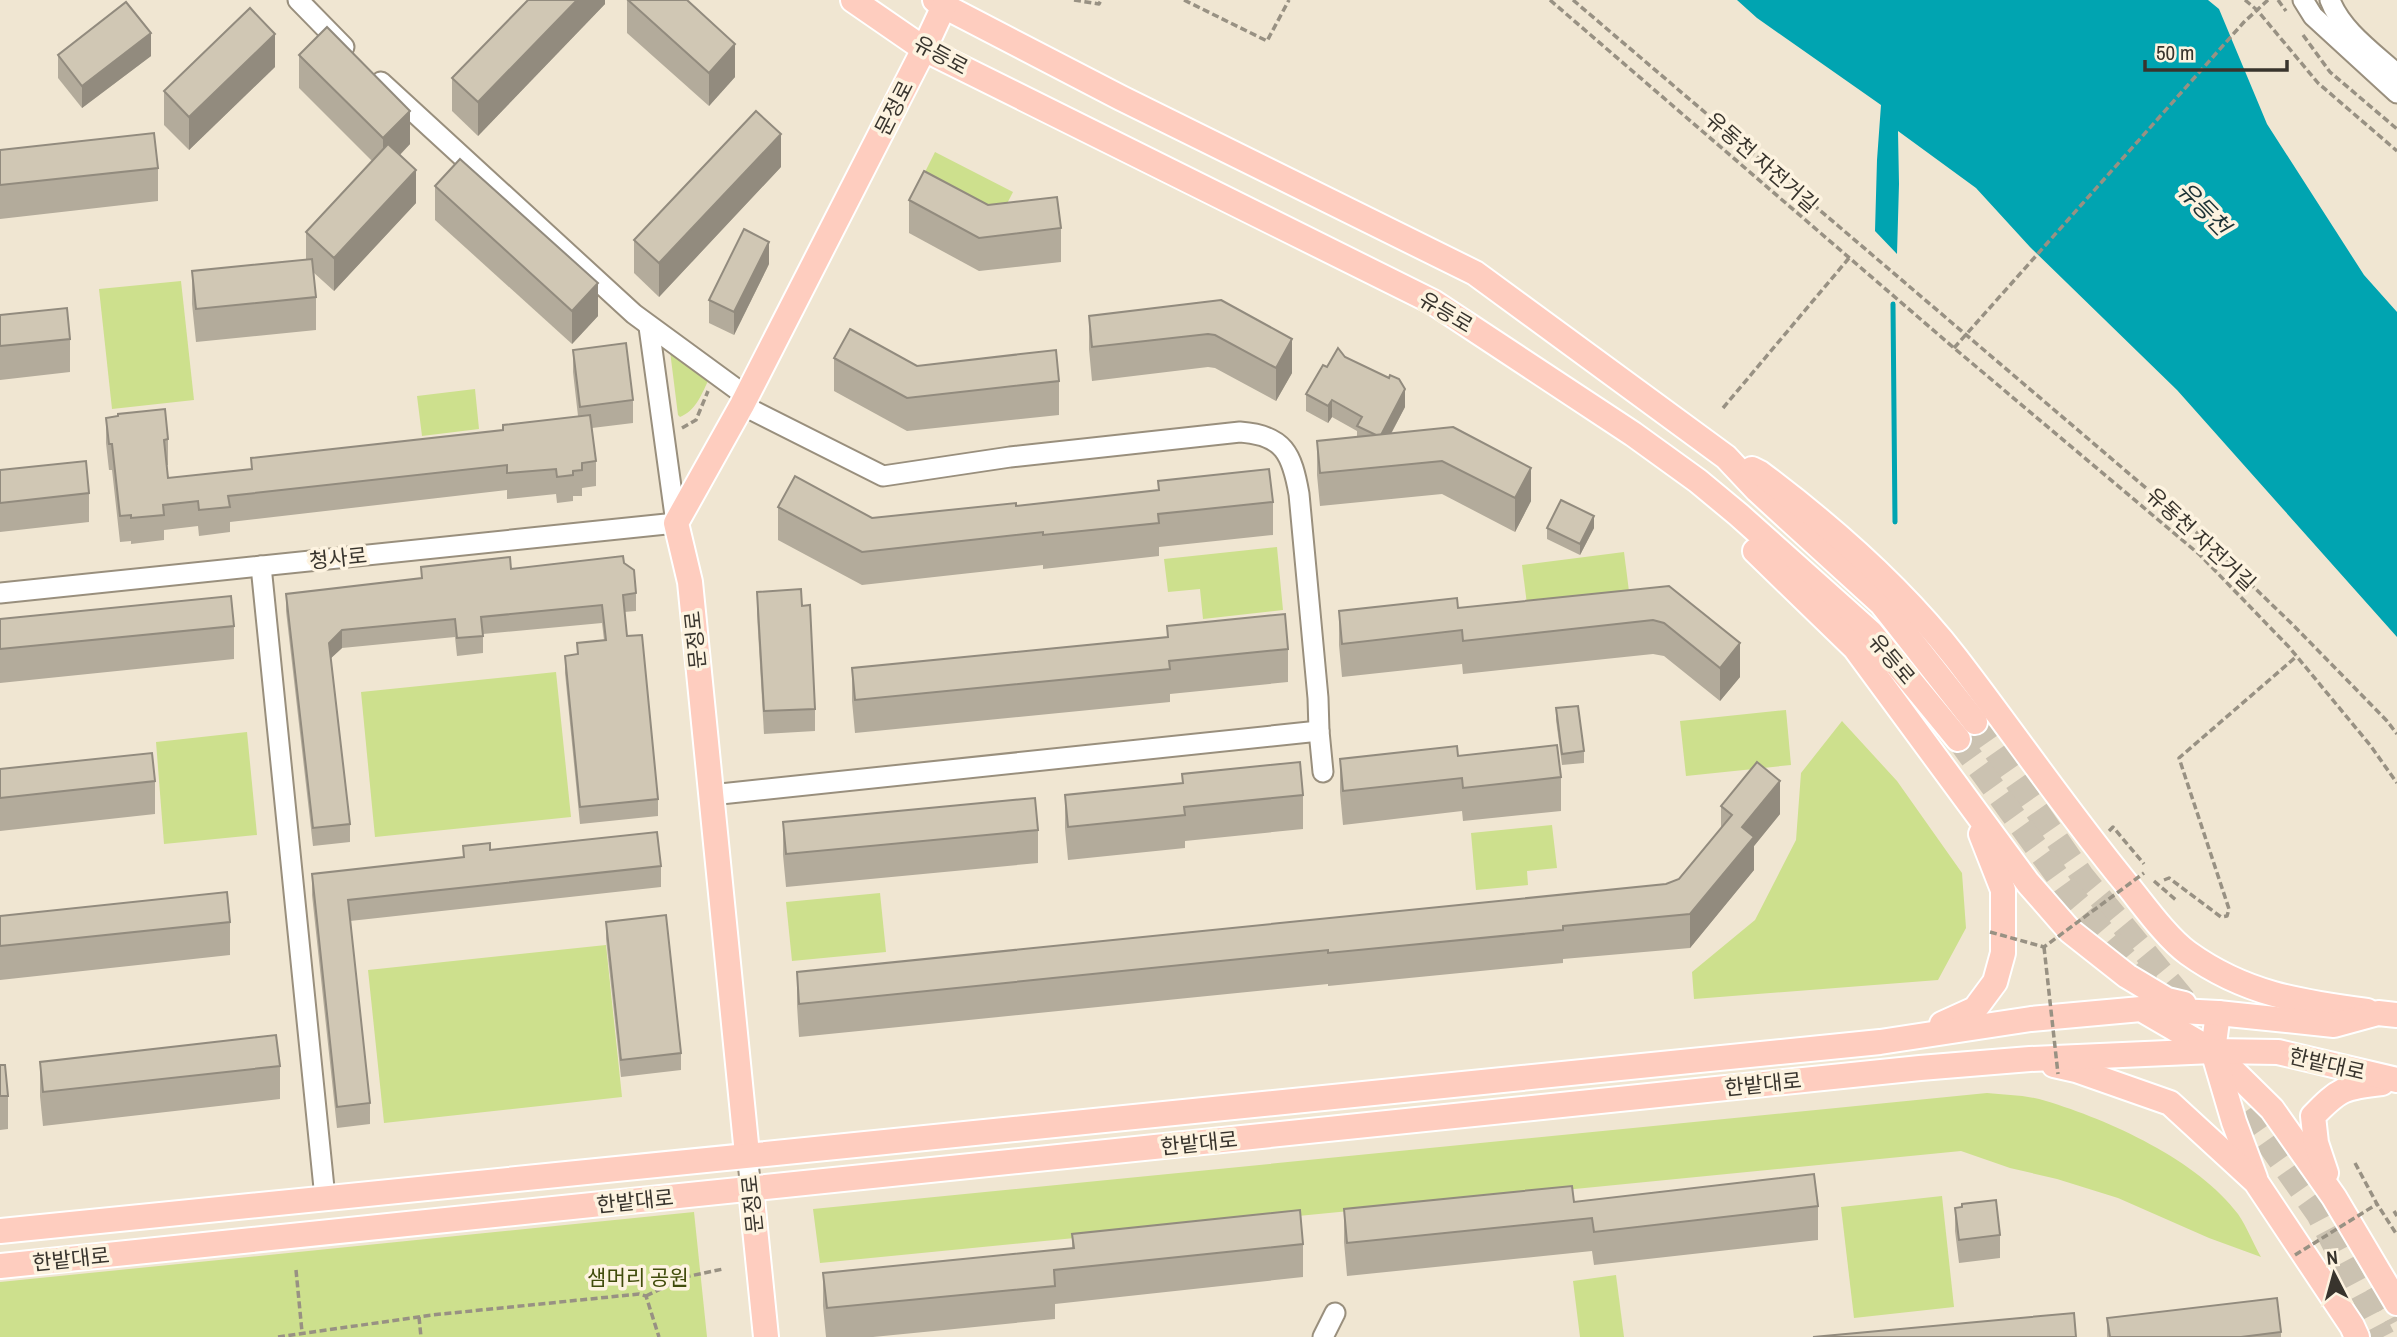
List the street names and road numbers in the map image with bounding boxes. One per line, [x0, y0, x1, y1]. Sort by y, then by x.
street label: 유등로 [909, 29, 973, 81]
street label: 문정로 [868, 76, 920, 140]
street label: 유동천 자전거길 [1700, 105, 1824, 219]
street label: 유등로 [1414, 285, 1478, 339]
street label: 유동천 자전거길 [2140, 481, 2262, 597]
street label: 청사로 [308, 541, 368, 575]
street label: 문정로 [678, 610, 712, 670]
street label: 유등로 [1862, 627, 1922, 691]
street label: 한밭대로 [2286, 1041, 2368, 1087]
street label: 한밭대로 [1723, 1066, 1803, 1102]
street label: 한밭대로 [1159, 1125, 1239, 1161]
street label: 문정로 [735, 1174, 769, 1234]
street label: 한밭대로 [595, 1183, 675, 1219]
street label: 한밭대로 [31, 1241, 111, 1277]

